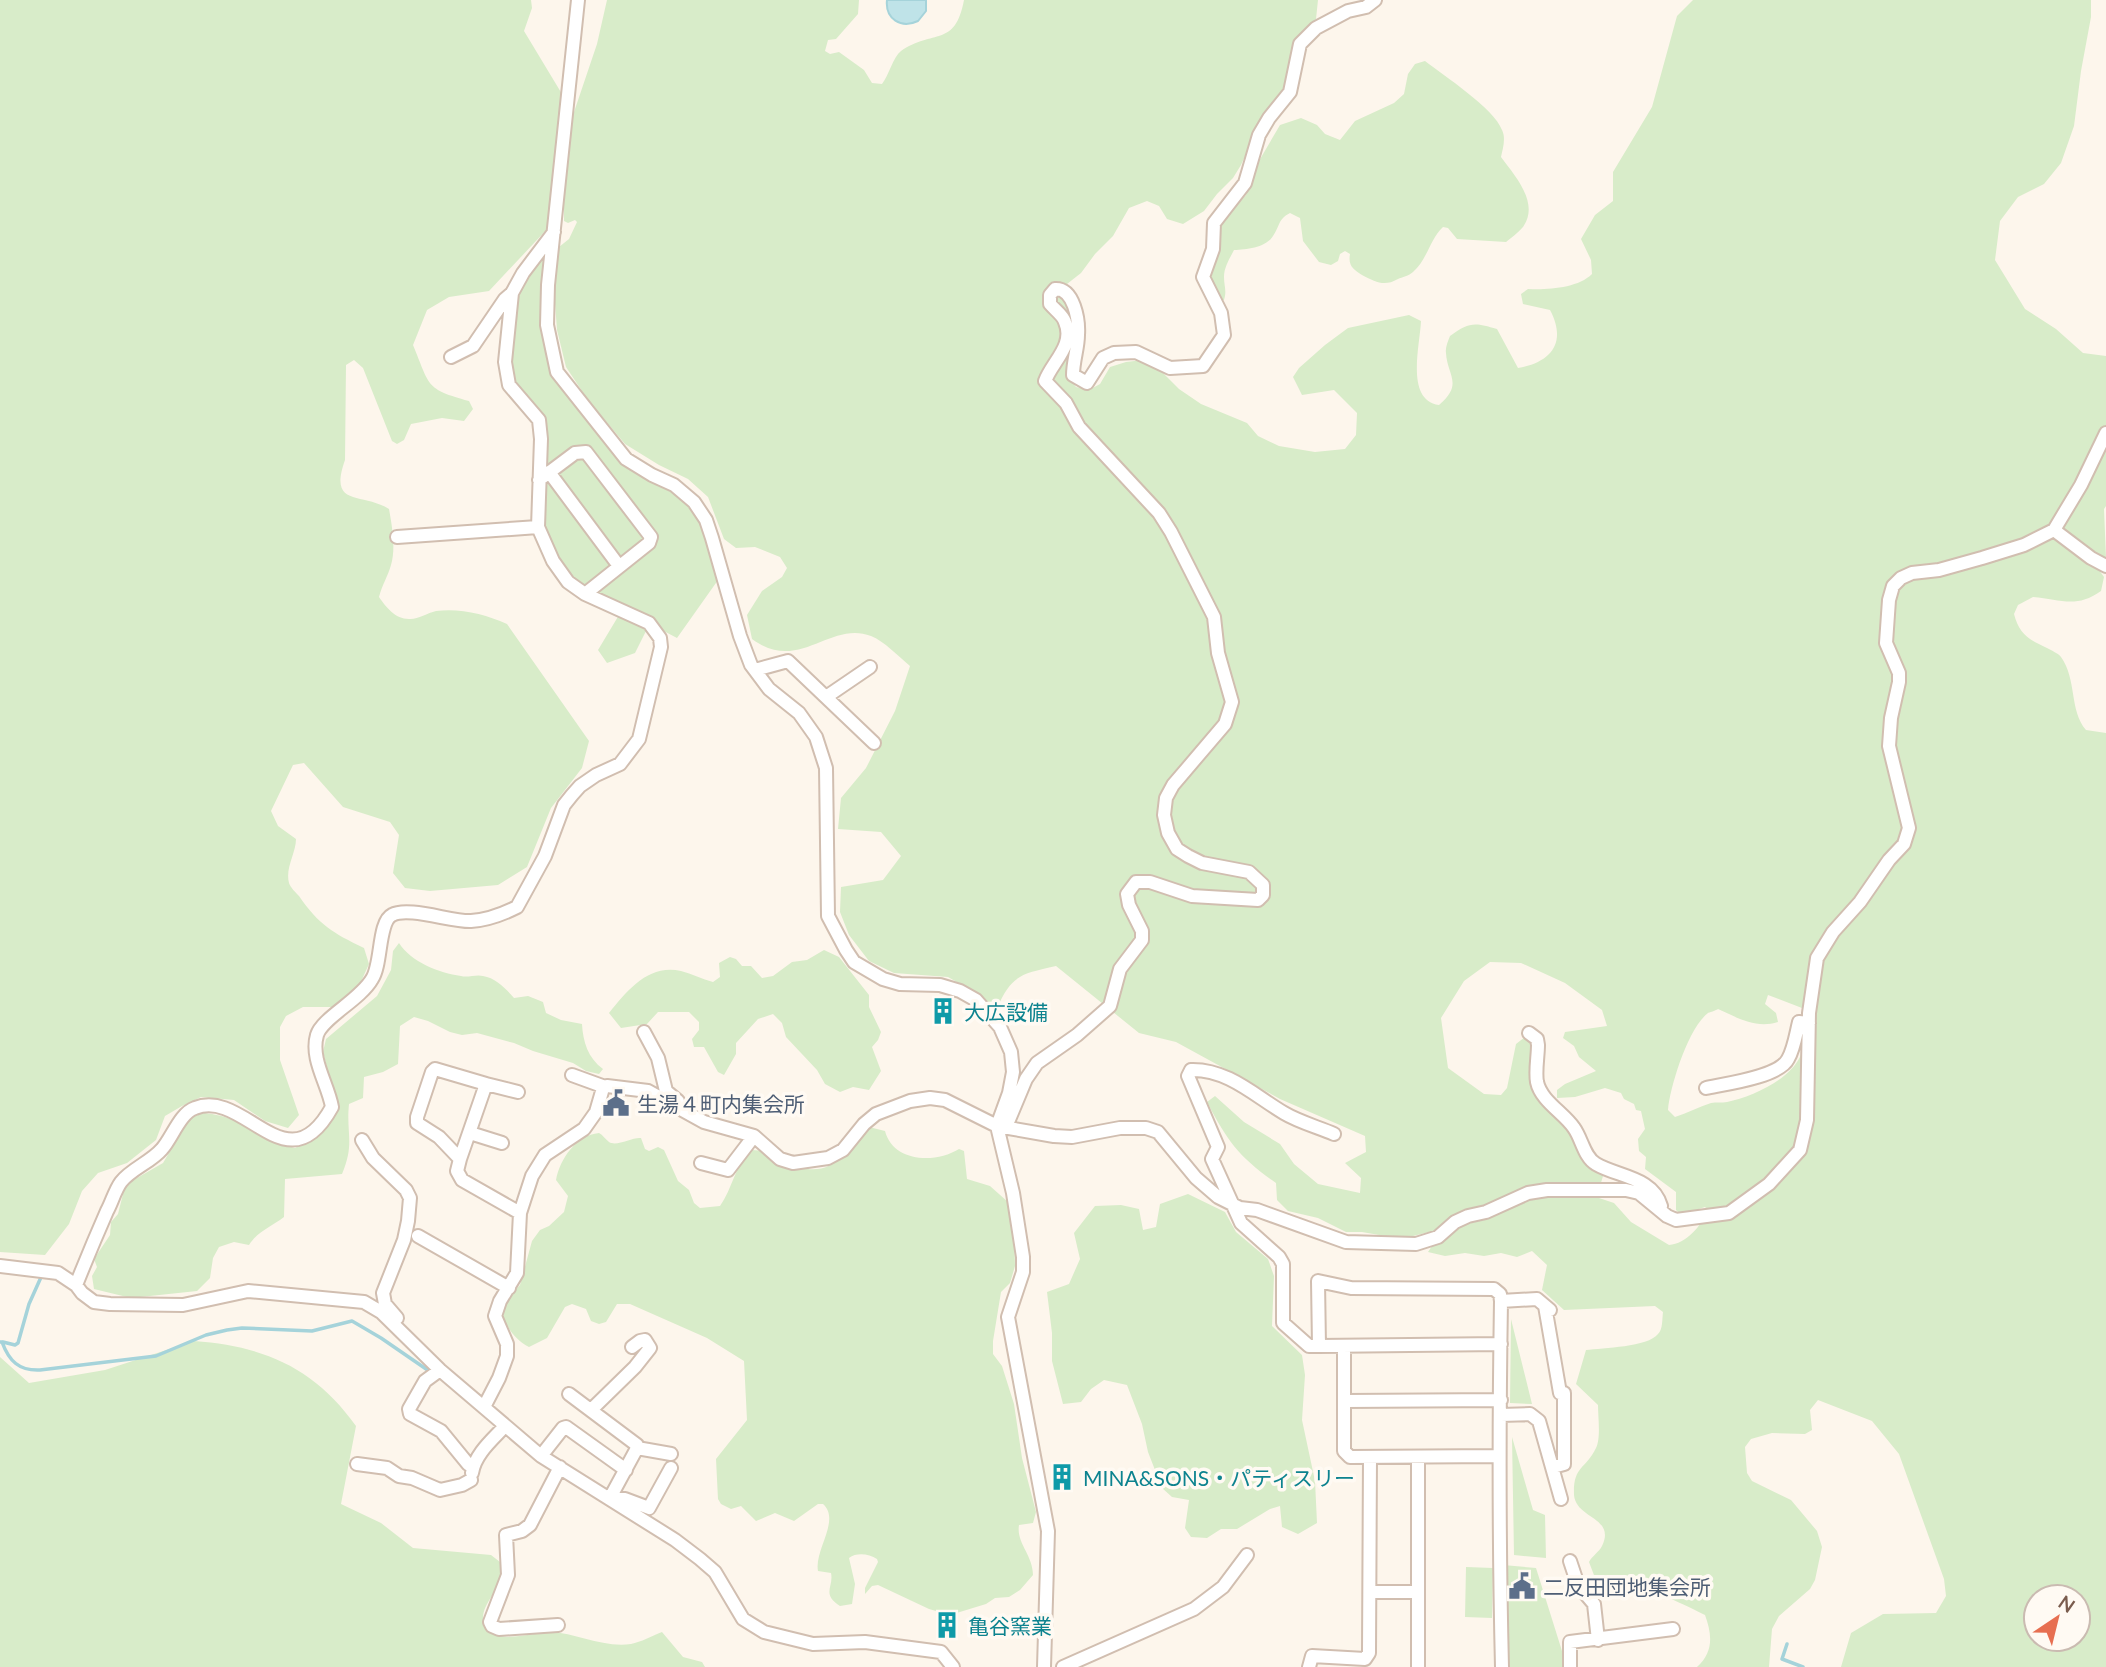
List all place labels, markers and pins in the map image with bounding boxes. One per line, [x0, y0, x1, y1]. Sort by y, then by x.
building icon: 大広設備 [928, 996, 958, 1026]
place label: 大広設備 [964, 999, 1048, 1024]
public building icon: 生湯４町内集会所 [601, 1088, 631, 1118]
place label: 生湯４町内集会所 [637, 1091, 805, 1116]
building icon: MINA&SONS・パティスリー [1047, 1462, 1077, 1492]
place label: MINA&SONS・パティスリー [1083, 1465, 1355, 1490]
public building icon: 二反田団地集会所 [1507, 1571, 1537, 1601]
place label: 二反田団地集会所 [1543, 1574, 1711, 1599]
building icon: 亀谷窯業 [932, 1610, 962, 1640]
place label: 亀谷窯業 [968, 1613, 1052, 1638]

